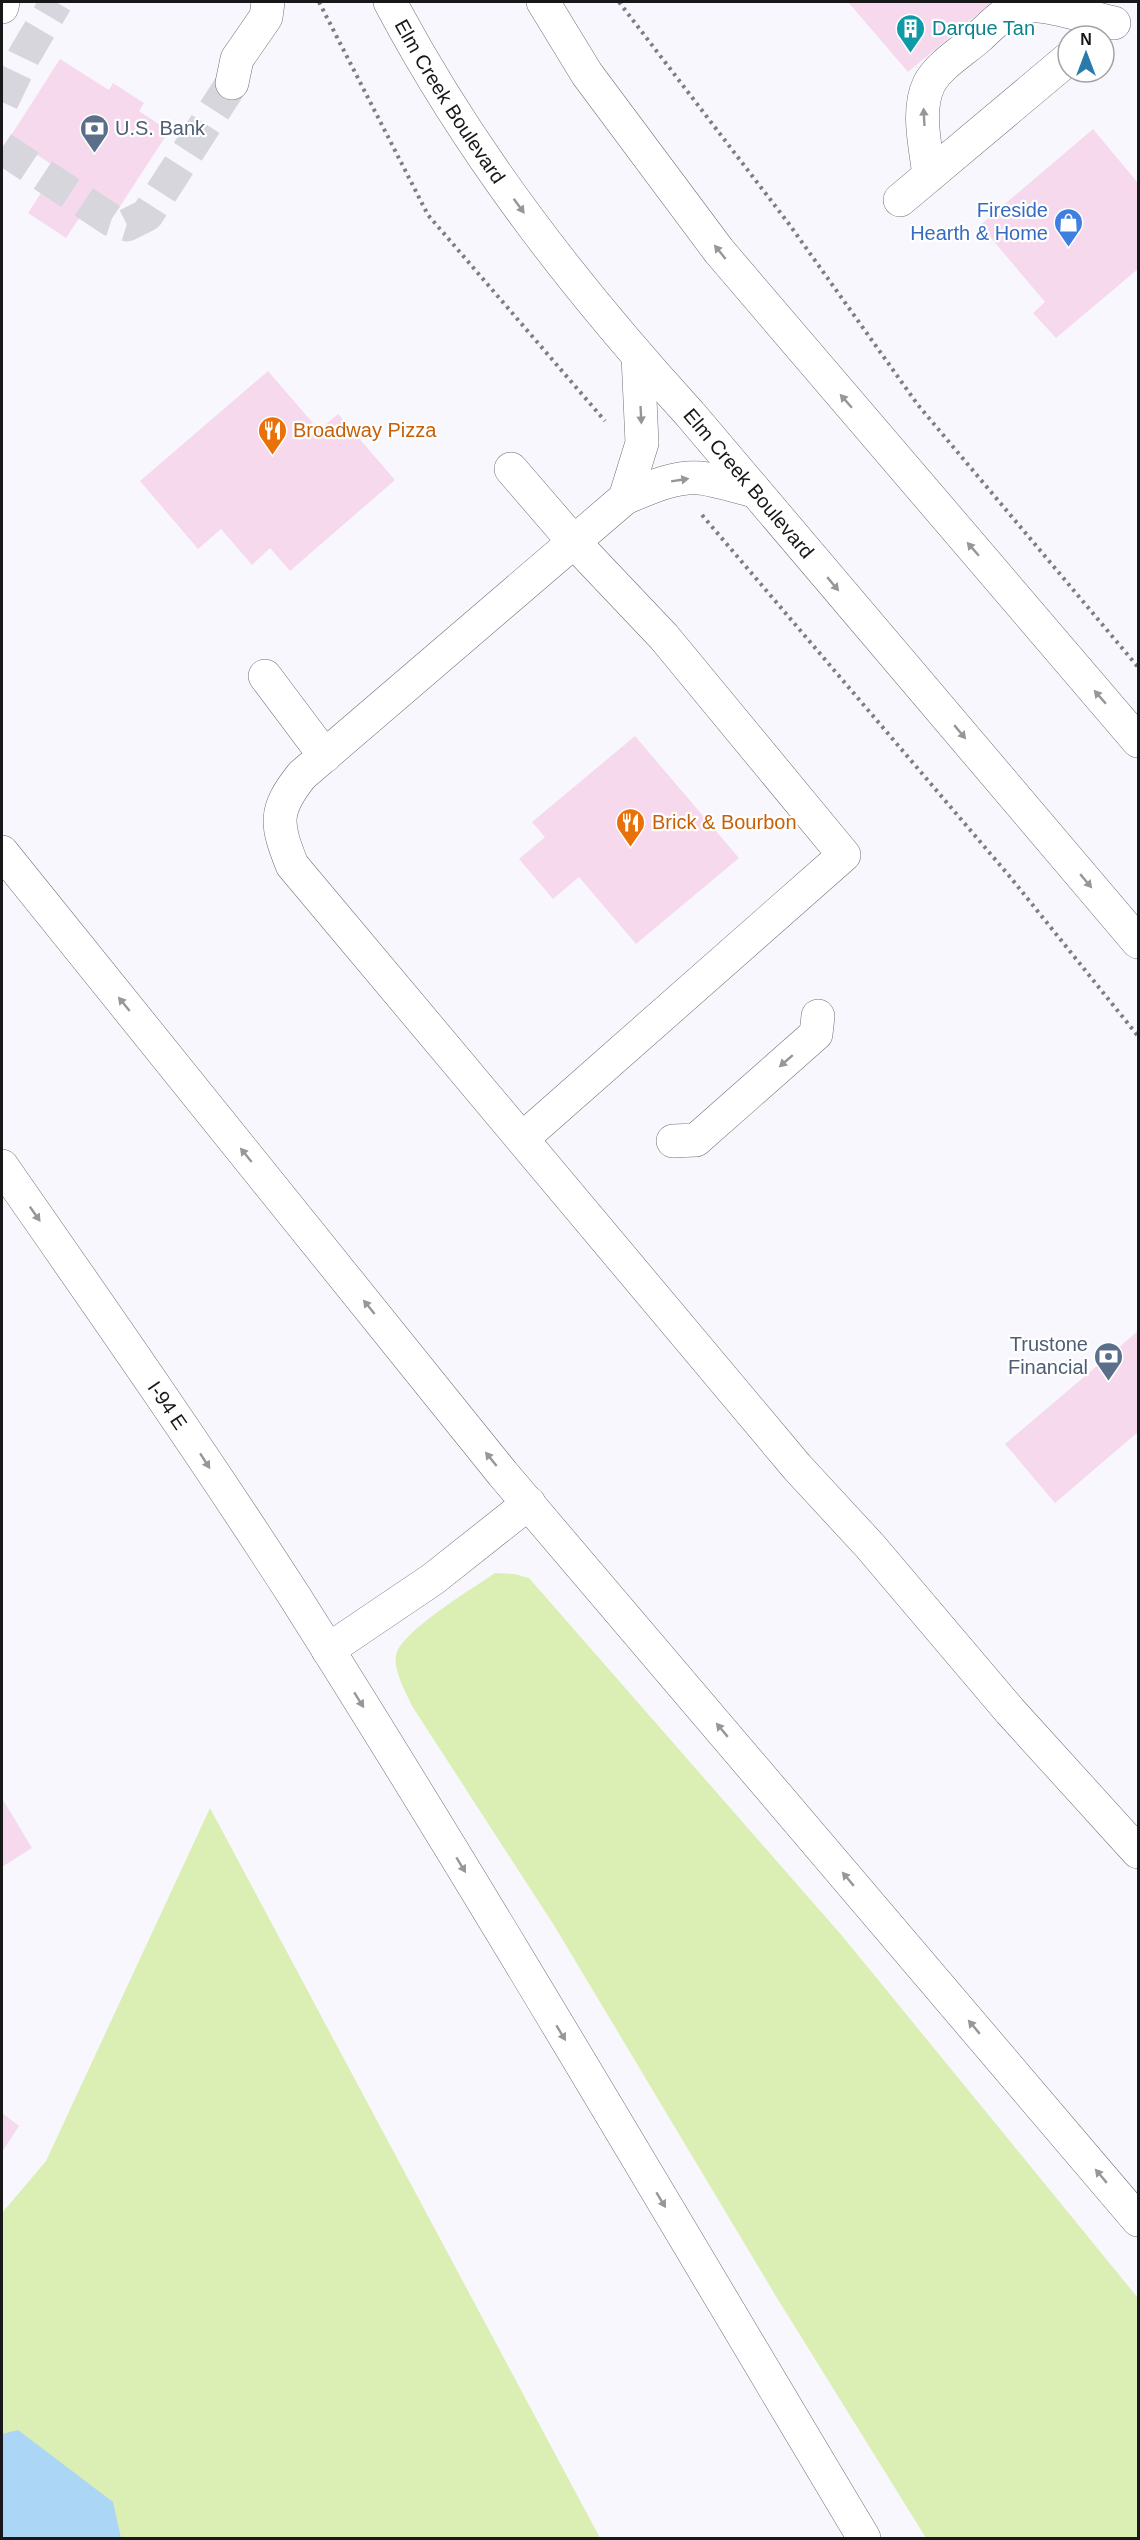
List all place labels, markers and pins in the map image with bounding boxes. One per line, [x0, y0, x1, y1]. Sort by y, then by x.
building icon: Darque Tan [895, 12, 927, 54]
place label: Darque Tan [932, 17, 1035, 39]
bank icon: U.S. Bank [78, 112, 110, 154]
place label: U.S. Bank [115, 117, 206, 139]
place label: Fireside Hearth & Home [910, 199, 1048, 244]
shop icon: Fireside Hearth & Home [1053, 206, 1085, 248]
restaurant icon: Broadway Pizza [256, 414, 288, 456]
place label: Broadway Pizza [293, 419, 437, 441]
restaurant icon: Brick & Bourbon [615, 806, 647, 848]
place label: Brick & Bourbon [652, 811, 797, 833]
place label: Trustone Financial [1008, 1333, 1088, 1378]
bank icon: Trustone Financial [1093, 1340, 1125, 1382]

